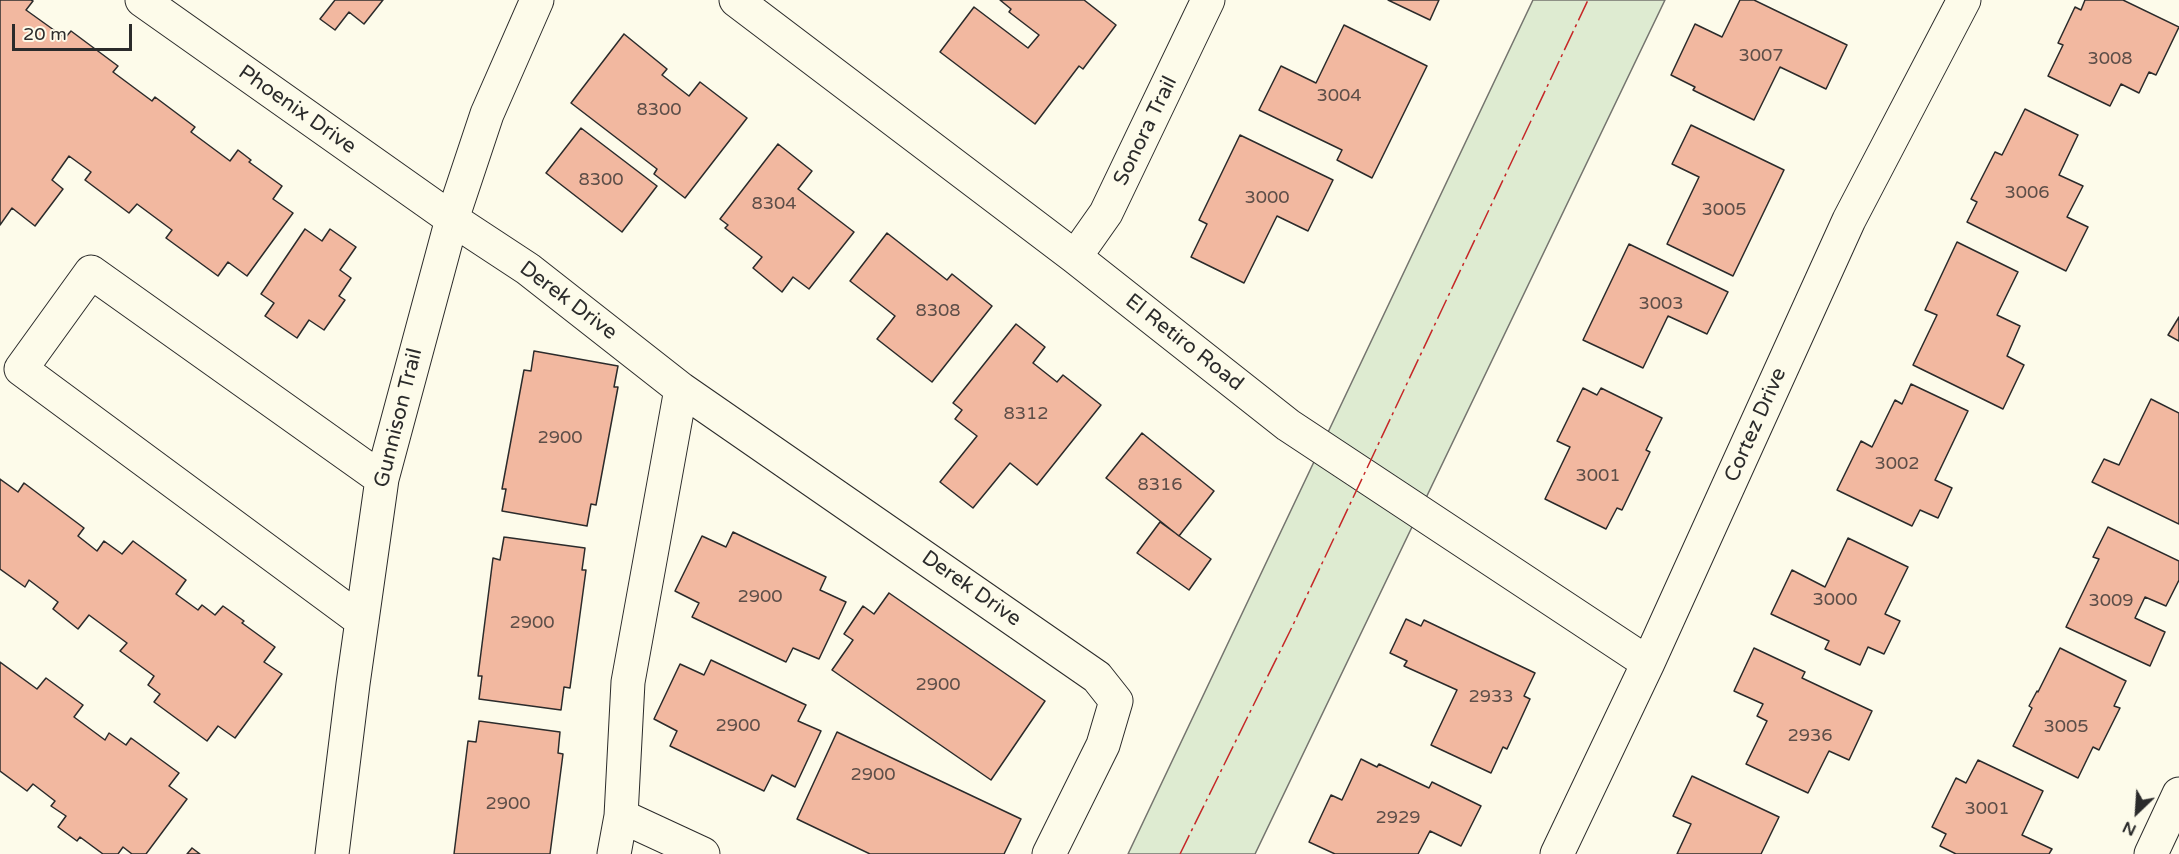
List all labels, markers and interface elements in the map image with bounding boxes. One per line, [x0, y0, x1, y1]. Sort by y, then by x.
scale bar [15, 12, 135, 50]
text: 20 m [23, 23, 67, 45]
house number: 3007 [1738, 45, 1784, 67]
house number: 3008 [2087, 48, 2133, 70]
street label: Phoenix Drive [233, 60, 361, 160]
street label: Sonora Trail [1109, 72, 1183, 190]
house number: 3004 [1316, 85, 1362, 107]
house number: 8300 [636, 99, 682, 121]
house number: 8300 [578, 169, 624, 191]
house number: 3006 [2004, 182, 2050, 204]
house number: 3000 [1244, 187, 1290, 209]
house number: 8304 [751, 193, 797, 215]
house number: 3005 [1701, 199, 1747, 221]
street label: Derek Drive [514, 256, 622, 346]
street label: El Retiro Road [1120, 289, 1248, 397]
house number: 3003 [1638, 293, 1684, 315]
house number: 8308 [915, 300, 961, 322]
street label: Gunnison Trail [370, 346, 428, 490]
street label: Cortez Drive [1720, 364, 1792, 486]
house number: 8312 [1003, 403, 1049, 425]
house number: 2900 [537, 427, 583, 449]
house number: 3002 [1874, 453, 1920, 475]
house number: 3001 [1575, 465, 1621, 487]
house number: 8316 [1137, 474, 1183, 496]
street label: Derek Drive [916, 546, 1026, 632]
house number: 2900 [737, 586, 783, 608]
house number: 3000 [1812, 589, 1858, 611]
house number: 3009 [2088, 590, 2134, 612]
house number: 2900 [509, 612, 555, 634]
house number: 2900 [915, 674, 961, 696]
house number: 2933 [1468, 686, 1514, 708]
house number: 2900 [715, 715, 761, 737]
house number: 3005 [2043, 716, 2089, 738]
house number: 2936 [1787, 725, 1833, 747]
house number: 2900 [850, 764, 896, 786]
north arrow [2107, 782, 2167, 842]
house number: 2900 [485, 793, 531, 815]
house number: 3001 [1964, 798, 2010, 820]
house number: 2929 [1375, 807, 1421, 829]
text: N [2119, 817, 2139, 840]

